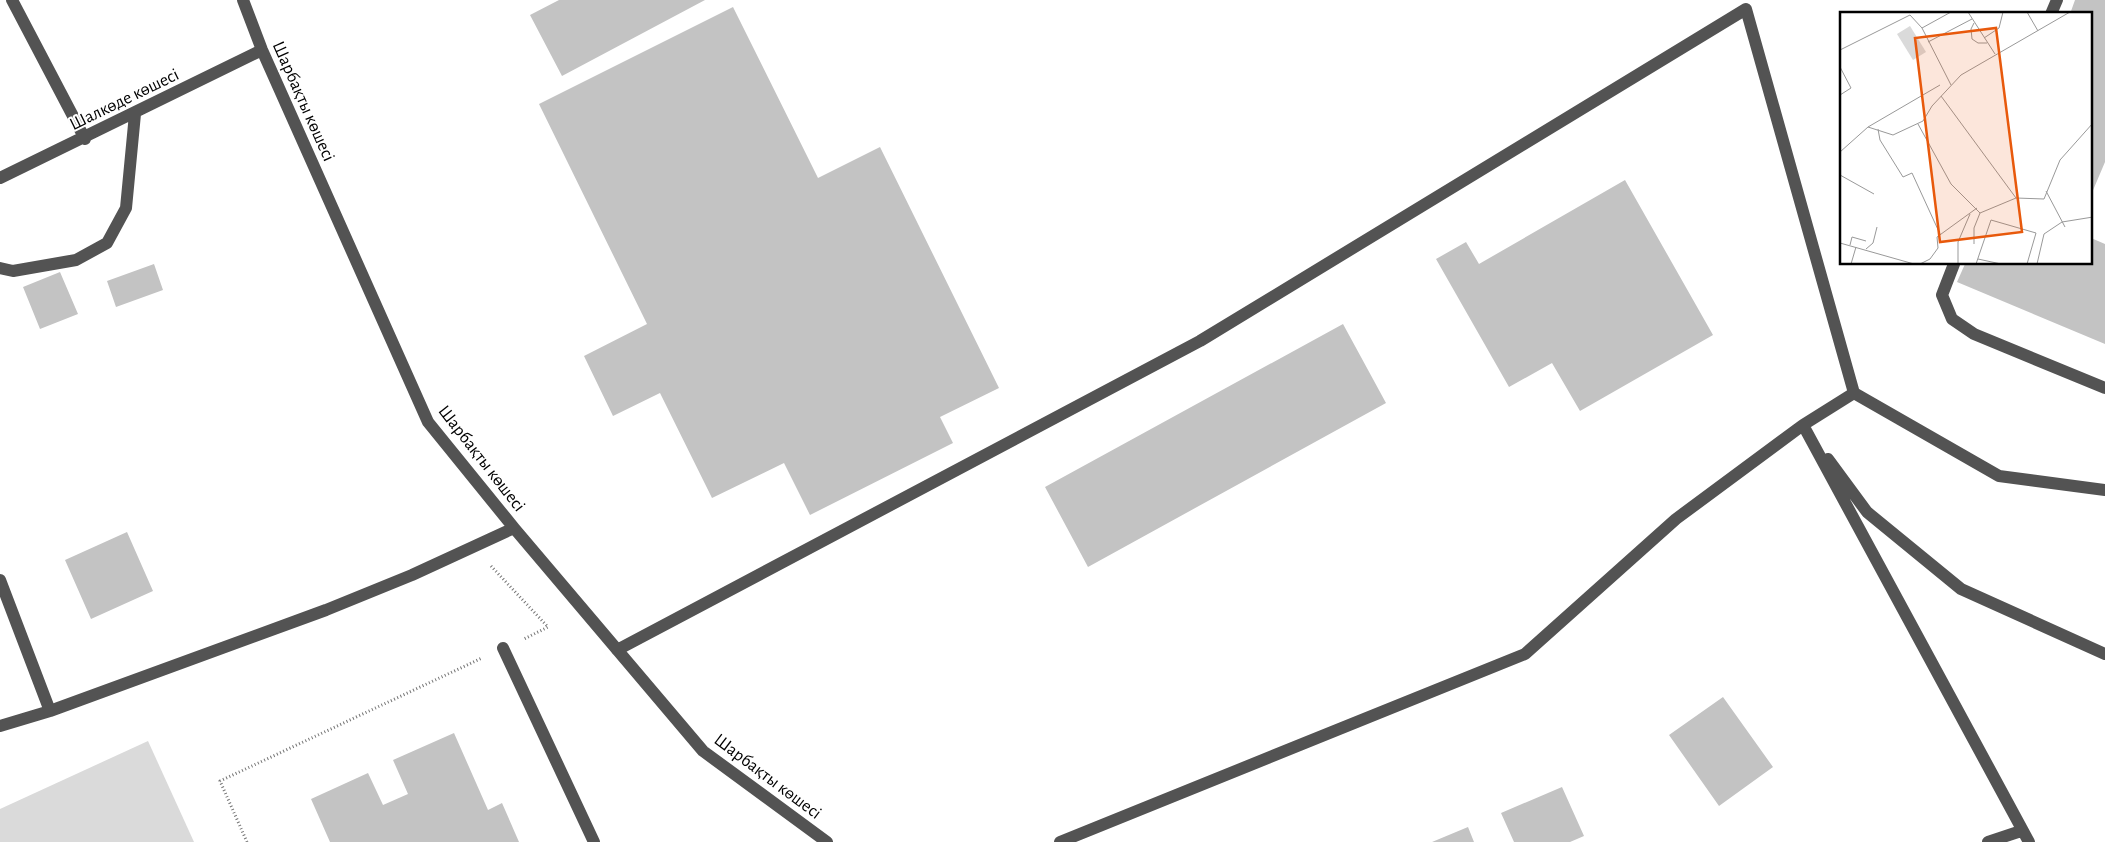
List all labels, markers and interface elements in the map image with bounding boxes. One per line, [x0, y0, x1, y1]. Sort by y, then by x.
inset map [1840, 12, 2092, 265]
street label: Шарбақты көшесі [269, 38, 339, 164]
street label: Шалкөде көшесі [67, 66, 182, 134]
street label: Шарбақты көшесі [434, 401, 529, 515]
street label: Шарбақты көшесі [710, 730, 825, 823]

